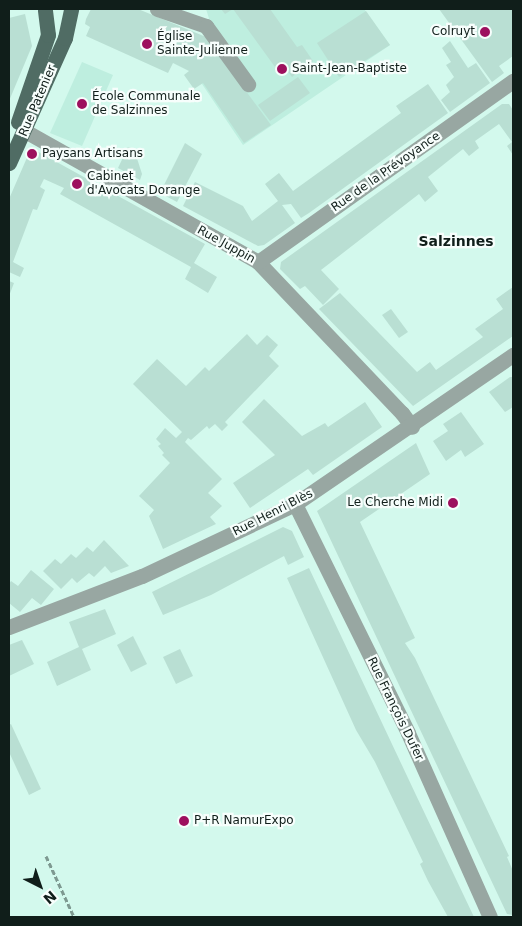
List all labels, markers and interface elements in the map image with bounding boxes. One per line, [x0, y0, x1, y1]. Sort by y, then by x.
place label: Colruyt [432, 25, 475, 39]
marker: Colruyt [479, 26, 491, 38]
place label: Église Sainte-Julienne [157, 30, 248, 58]
marker: Église Sainte-Julienne [141, 38, 153, 50]
place label: Saint-Jean-Baptiste [292, 62, 407, 76]
street label: Rue Patenier [17, 63, 59, 139]
marker: Saint-Jean-Baptiste [276, 63, 288, 75]
place label: École Communale de Salzinnes [92, 90, 200, 118]
marker: École Communale de Salzinnes [76, 98, 88, 110]
street label: Rue de la Prévoyance [329, 129, 443, 215]
place label: Paysans Artisans [42, 147, 143, 161]
marker: Paysans Artisans [26, 148, 38, 160]
place label: Cabinet d'Avocats Dorange [87, 170, 200, 198]
marker: Cabinet d'Avocats Dorange [71, 178, 83, 190]
street label: Rue Juppin [195, 223, 257, 267]
district label: Salzinnes [418, 233, 494, 249]
street label: Rue Henri Blès [231, 487, 315, 539]
place label: Le Cherche Midi [347, 496, 443, 510]
marker: Le Cherche Midi [447, 497, 459, 509]
street label: Rue François Dufer [364, 655, 426, 763]
place label: P+R NamurExpo [194, 814, 294, 828]
marker: P+R NamurExpo [178, 815, 190, 827]
north arrow [15, 861, 65, 911]
text: N [40, 887, 60, 907]

